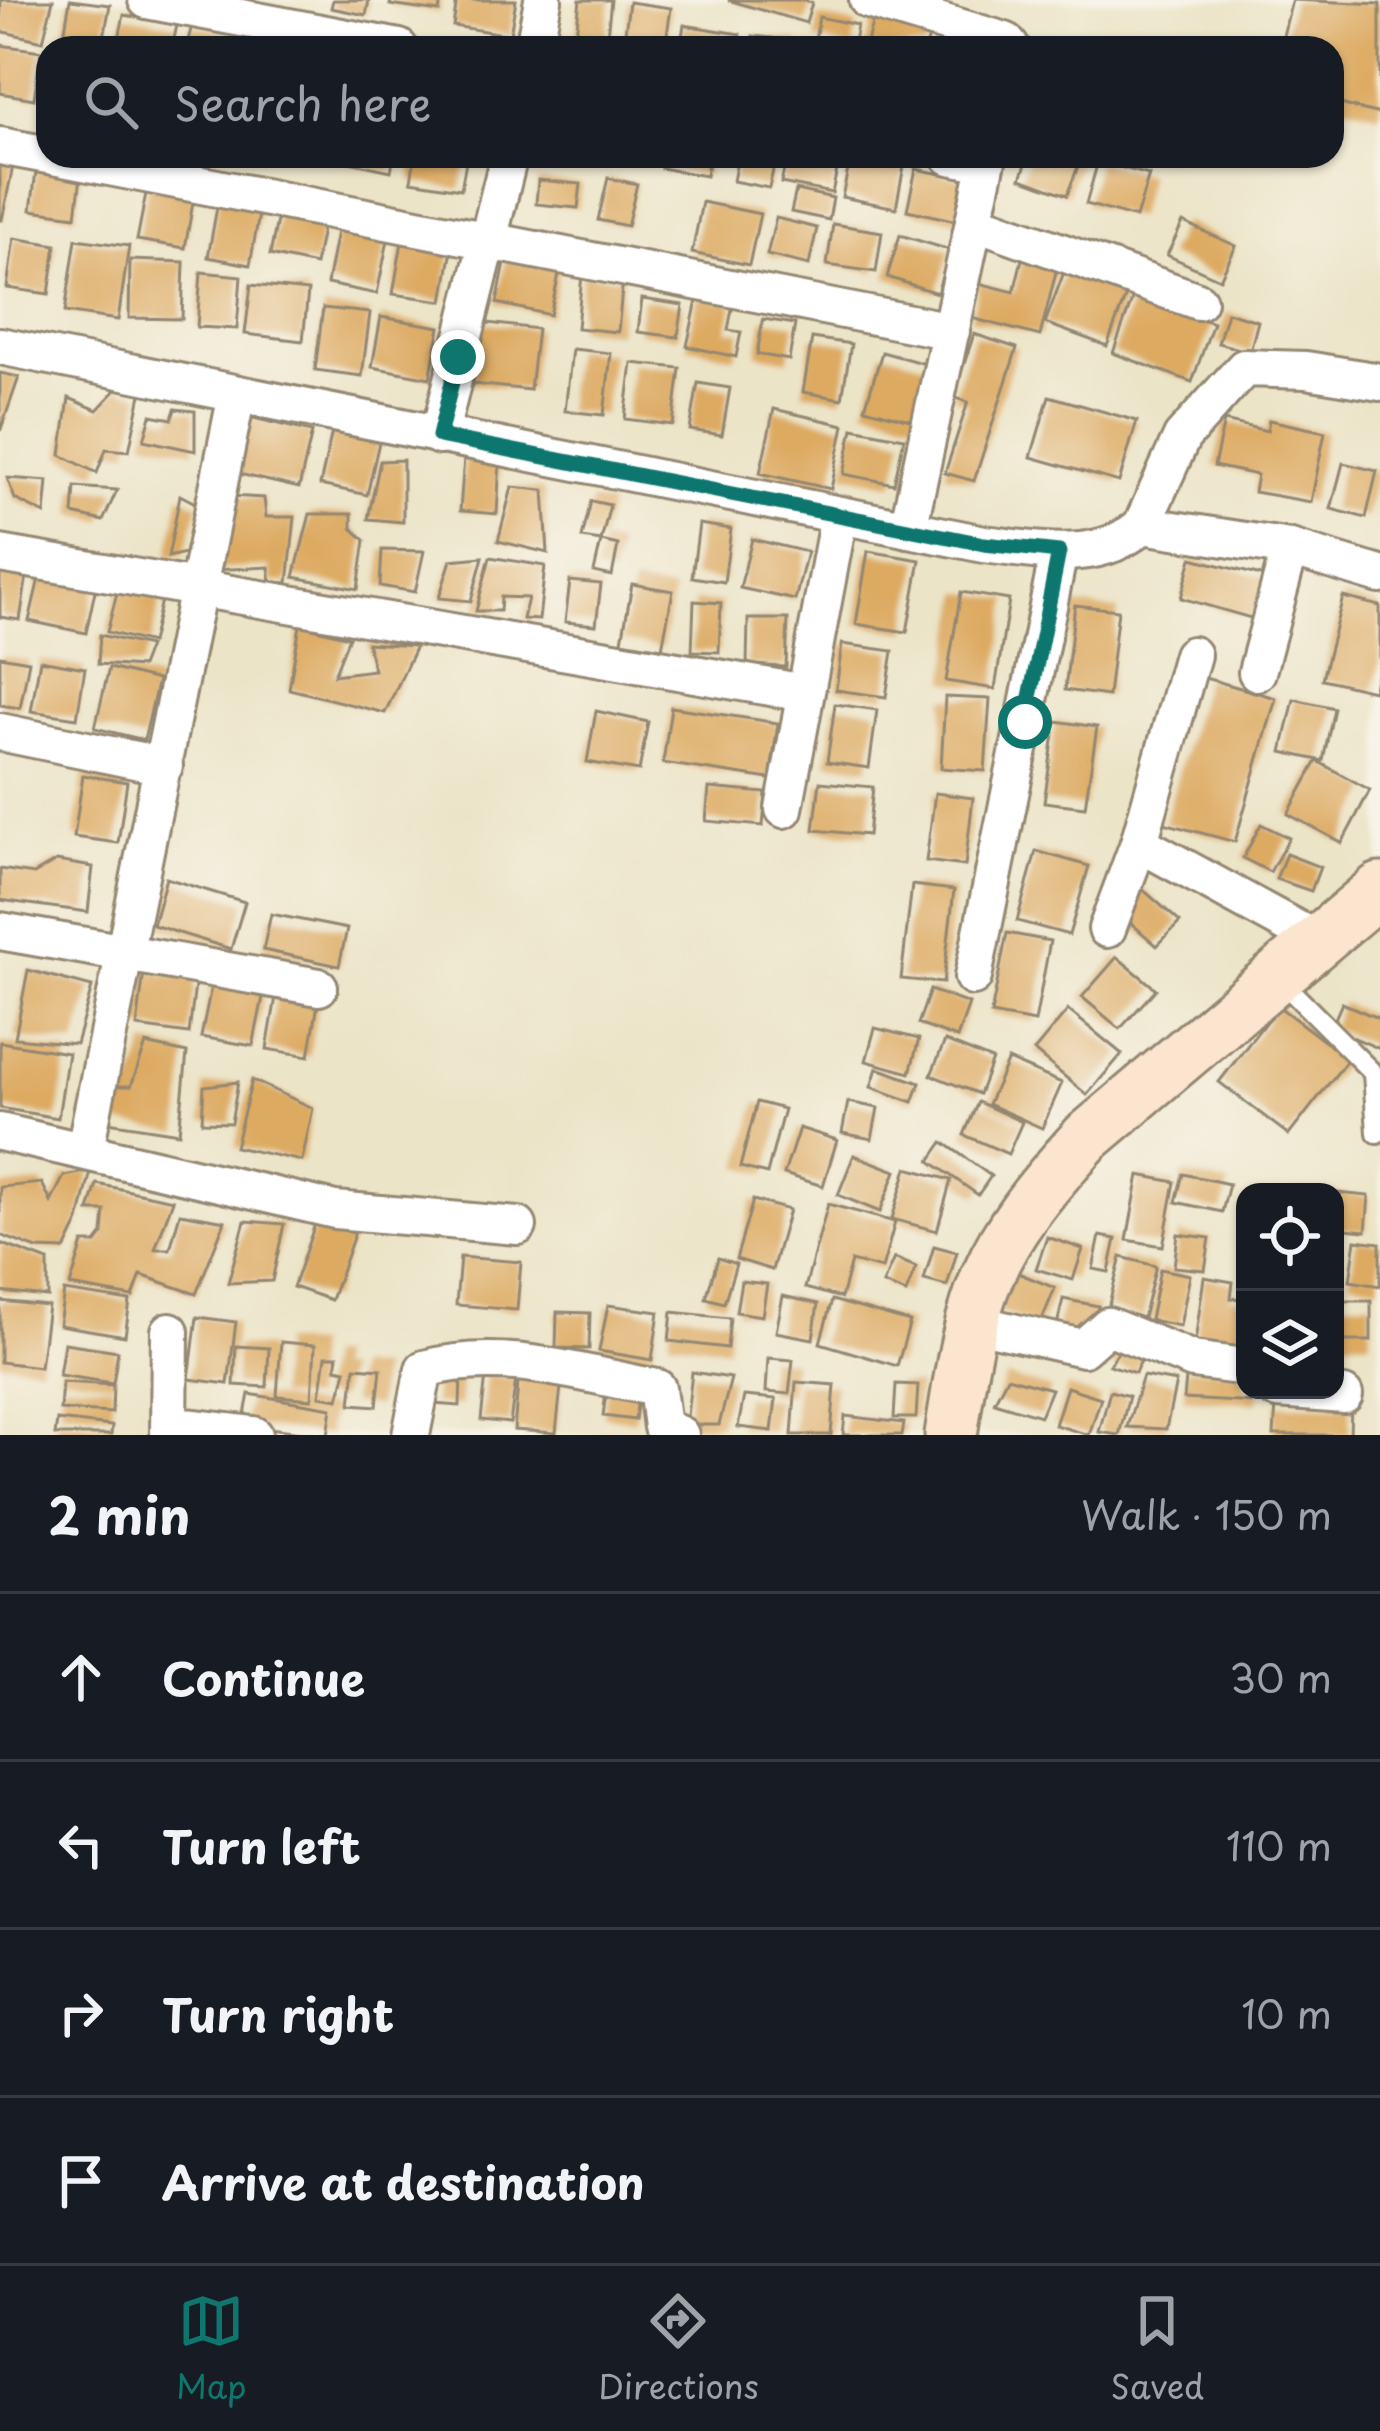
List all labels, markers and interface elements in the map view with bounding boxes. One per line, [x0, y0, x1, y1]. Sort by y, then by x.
search box [36, 36, 1344, 168]
text: Search here [174, 68, 431, 136]
icon: search [78, 69, 144, 135]
route end [431, 330, 485, 384]
route start [998, 695, 1052, 749]
map controls [1236, 1183, 1344, 1399]
button: locate [1236, 1183, 1344, 1291]
button: layers [1236, 1291, 1344, 1399]
text: 2 min [48, 1475, 190, 1552]
text: Walk · 150 m [1081, 1484, 1332, 1543]
text: Continue [162, 1643, 365, 1711]
icon: ahead [48, 1644, 114, 1710]
text: 30 m [1229, 1647, 1332, 1706]
text: Turn left [162, 1811, 361, 1879]
icon: left [48, 1812, 114, 1878]
text: 110 m [1226, 1815, 1332, 1874]
text: Turn right [162, 1979, 394, 2047]
icon: right [48, 1980, 114, 2046]
text: 10 m [1241, 1983, 1332, 2042]
text: Arrive at destination [162, 2147, 645, 2215]
icon: arrive [48, 2148, 114, 2214]
tab: Map [176, 2288, 246, 2410]
tab: Directions [598, 2288, 759, 2410]
tab: Saved [1110, 2288, 1204, 2410]

